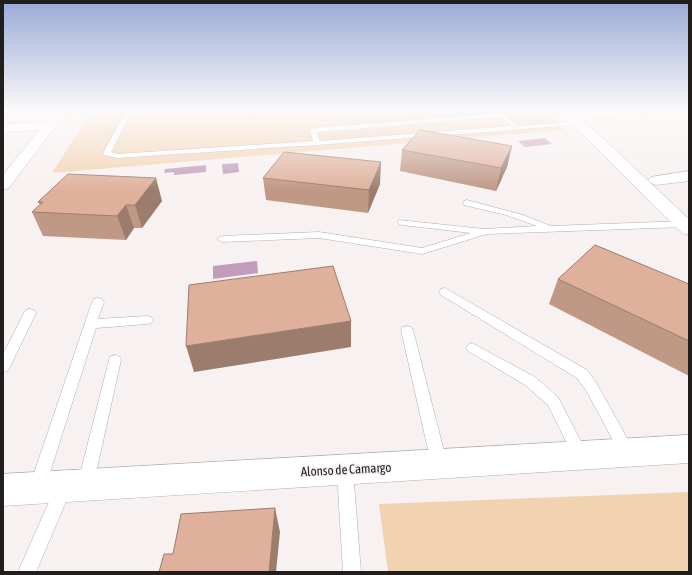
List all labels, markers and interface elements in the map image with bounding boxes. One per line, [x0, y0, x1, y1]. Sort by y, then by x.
street label: Alonso de Camargo [300, 460, 392, 479]

